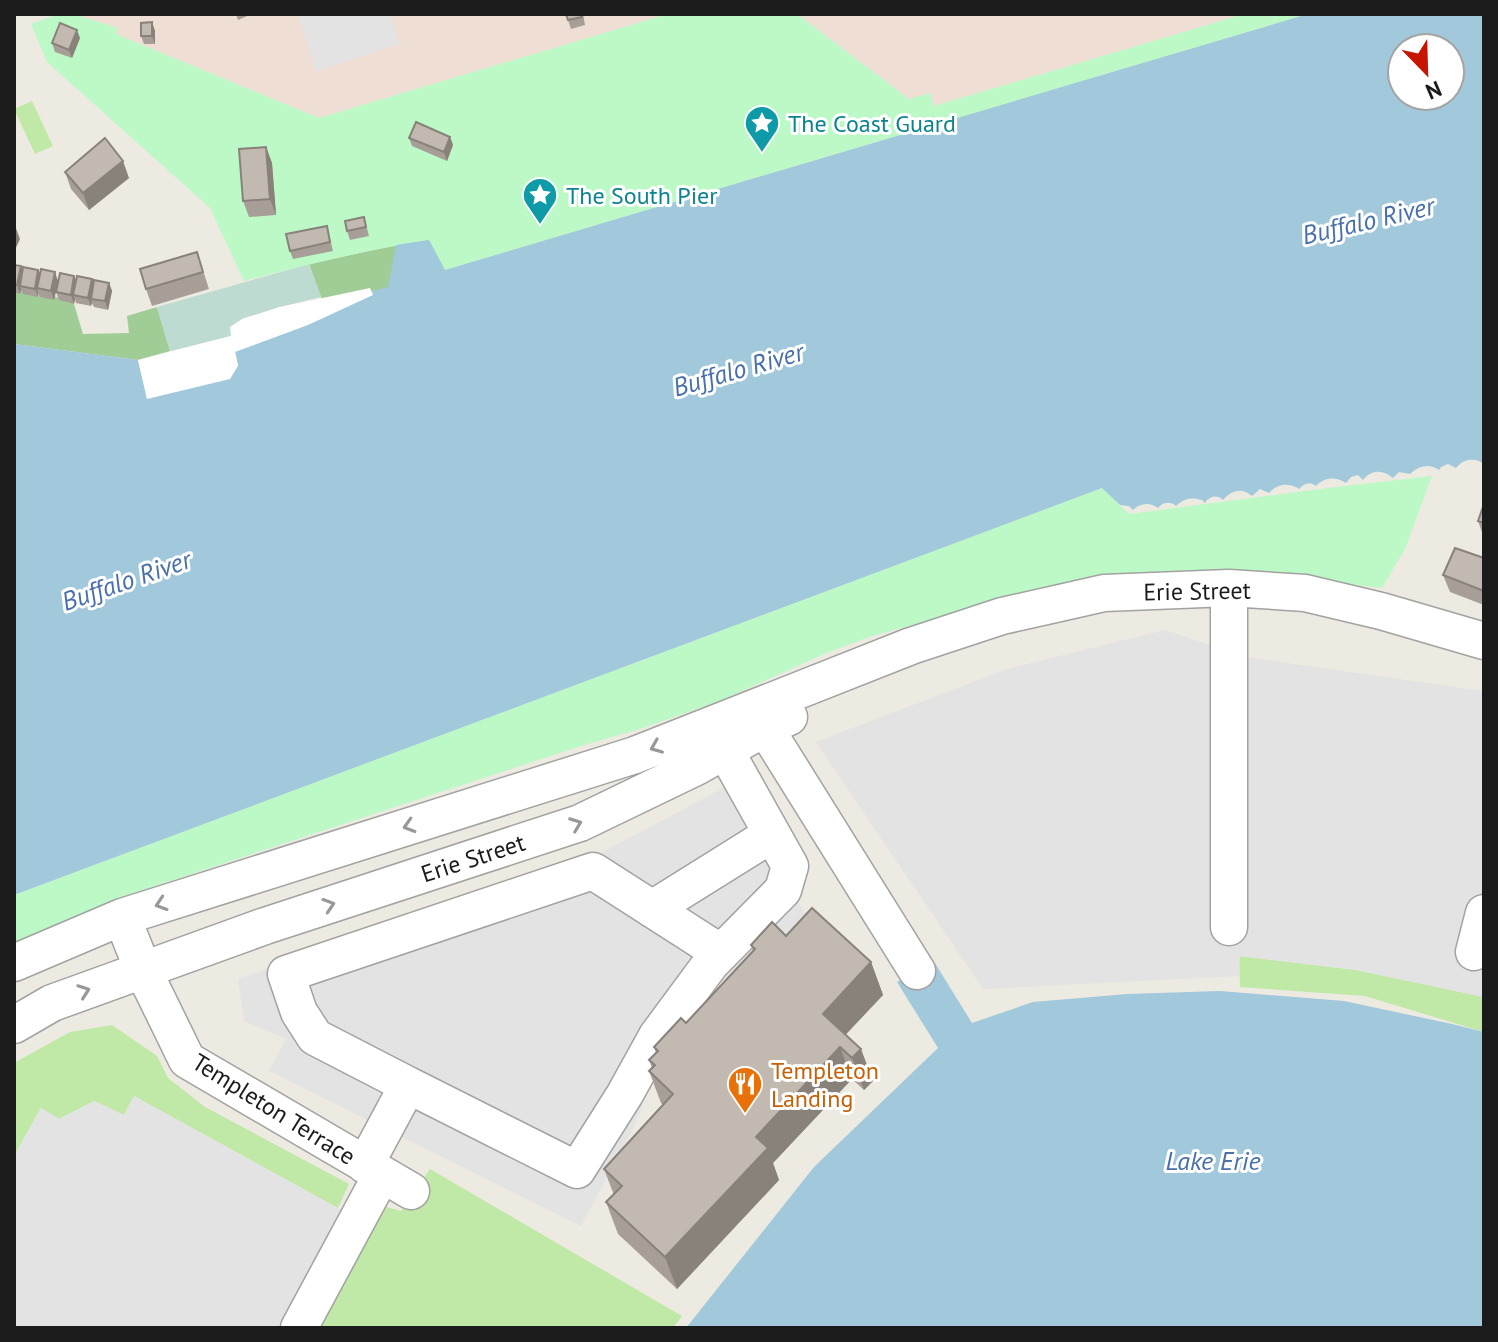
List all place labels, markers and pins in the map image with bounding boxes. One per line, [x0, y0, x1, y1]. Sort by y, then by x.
place icon: The Coast Guard [743, 104, 781, 154]
place label: The Coast Guard [788, 108, 956, 139]
place icon: The South Pier [521, 176, 559, 226]
place label: The South Pier [566, 180, 717, 211]
place label: Templeton Landing [771, 1055, 879, 1114]
restaurant icon: Templeton Landing [726, 1065, 764, 1115]

